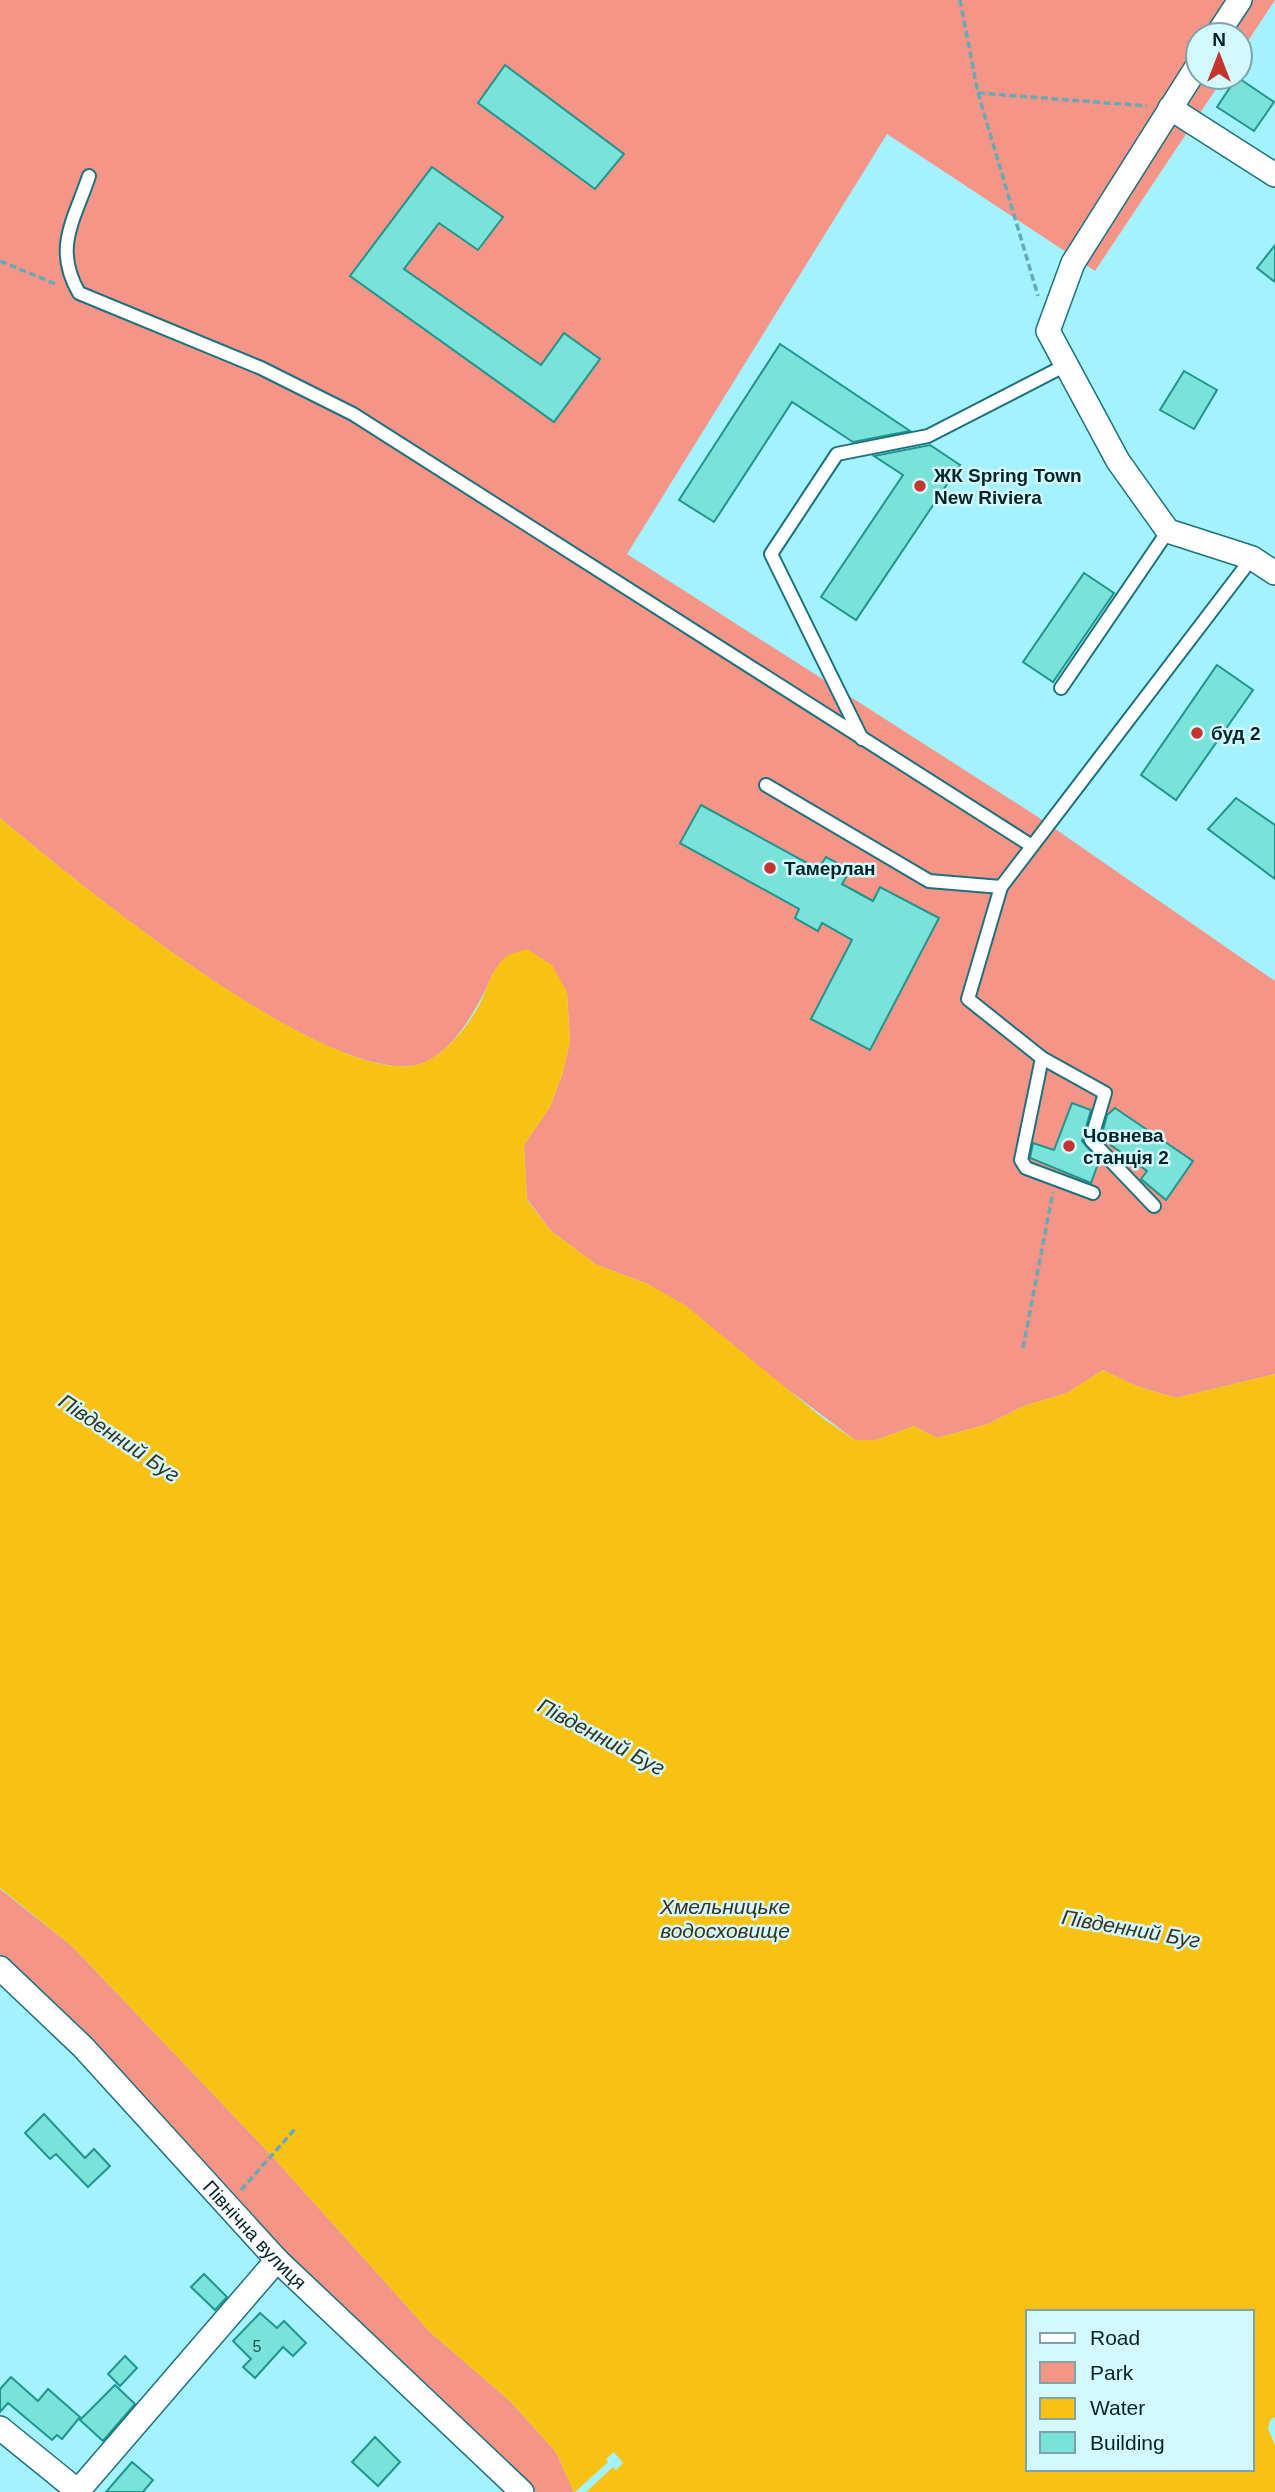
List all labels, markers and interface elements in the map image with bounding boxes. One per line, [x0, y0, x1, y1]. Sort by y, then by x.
north arrow [1184, 21, 1254, 91]
text: N [1212, 29, 1226, 50]
place label: ЖК Spring Town New Riviera [933, 465, 1082, 508]
marker: ЖК Spring Town New Riviera [912, 478, 928, 494]
place label: буд 2 [1211, 723, 1261, 744]
marker: буд 2 [1189, 725, 1205, 741]
place label: Тамерлан [784, 858, 876, 879]
marker: Тамерлан [762, 860, 778, 876]
place label: Човнева станція 2 [1083, 1125, 1169, 1168]
marker: Човнева станція 2 [1061, 1138, 1077, 1154]
water label: Південний Буг [55, 1389, 184, 1486]
water label: Південний Буг [534, 1694, 668, 1780]
water label: Хмельницьке водосховище [659, 1895, 790, 1942]
water label: Південний Буг [1060, 1905, 1202, 1952]
street label: Північна вулиця [199, 2176, 310, 2293]
legend [1026, 2310, 1254, 2471]
text: Road [1090, 2326, 1140, 2349]
house number: 5 [253, 2338, 262, 2355]
text: Park [1090, 2361, 1134, 2384]
text: Water [1090, 2396, 1145, 2419]
text: Building [1090, 2431, 1165, 2454]

